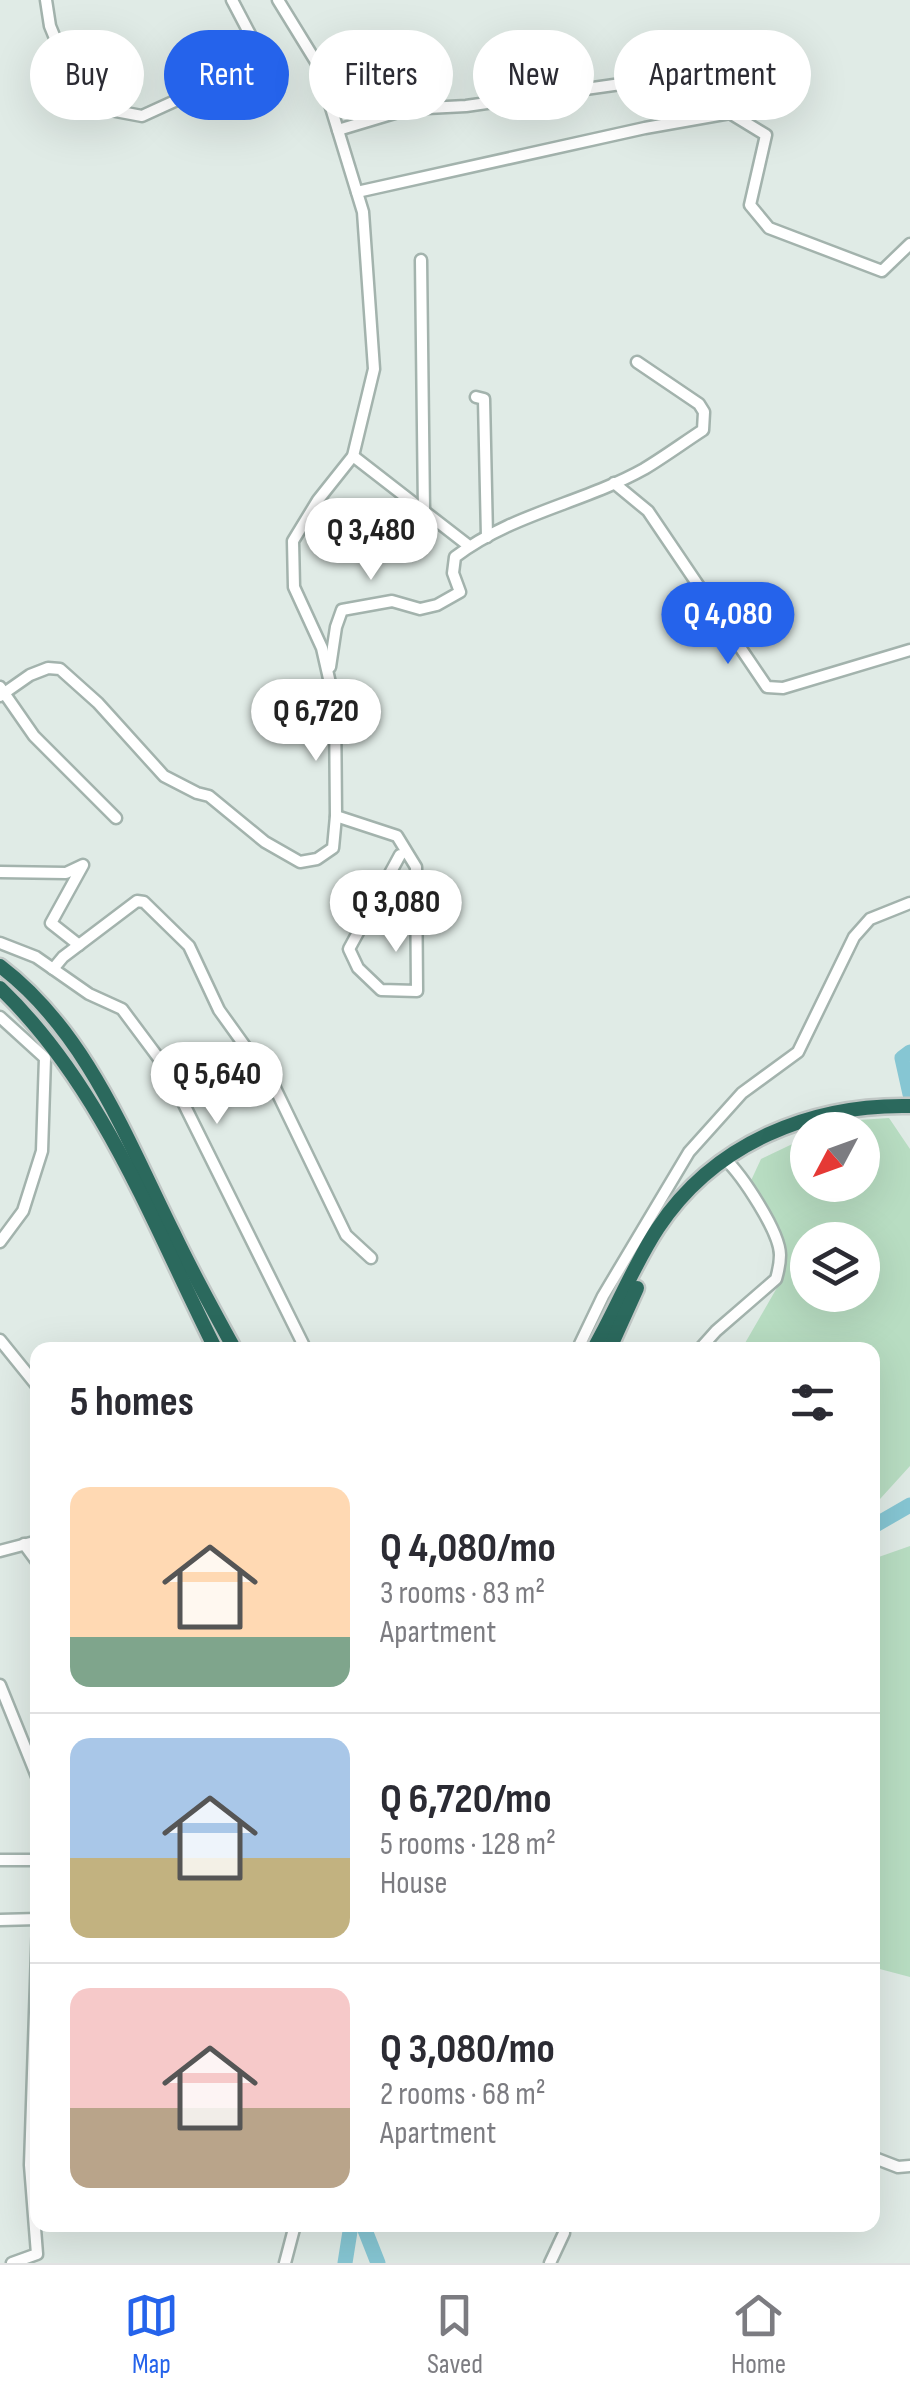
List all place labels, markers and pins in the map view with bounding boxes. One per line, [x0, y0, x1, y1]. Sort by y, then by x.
pin: Q 3,480 [279, 498, 463, 583]
pin: Q 4,080 [636, 582, 820, 667]
pin: Q 6,720 [224, 679, 408, 764]
pin: Q 3,080 [304, 870, 488, 955]
pin: Q 5,640 [125, 1042, 309, 1127]

